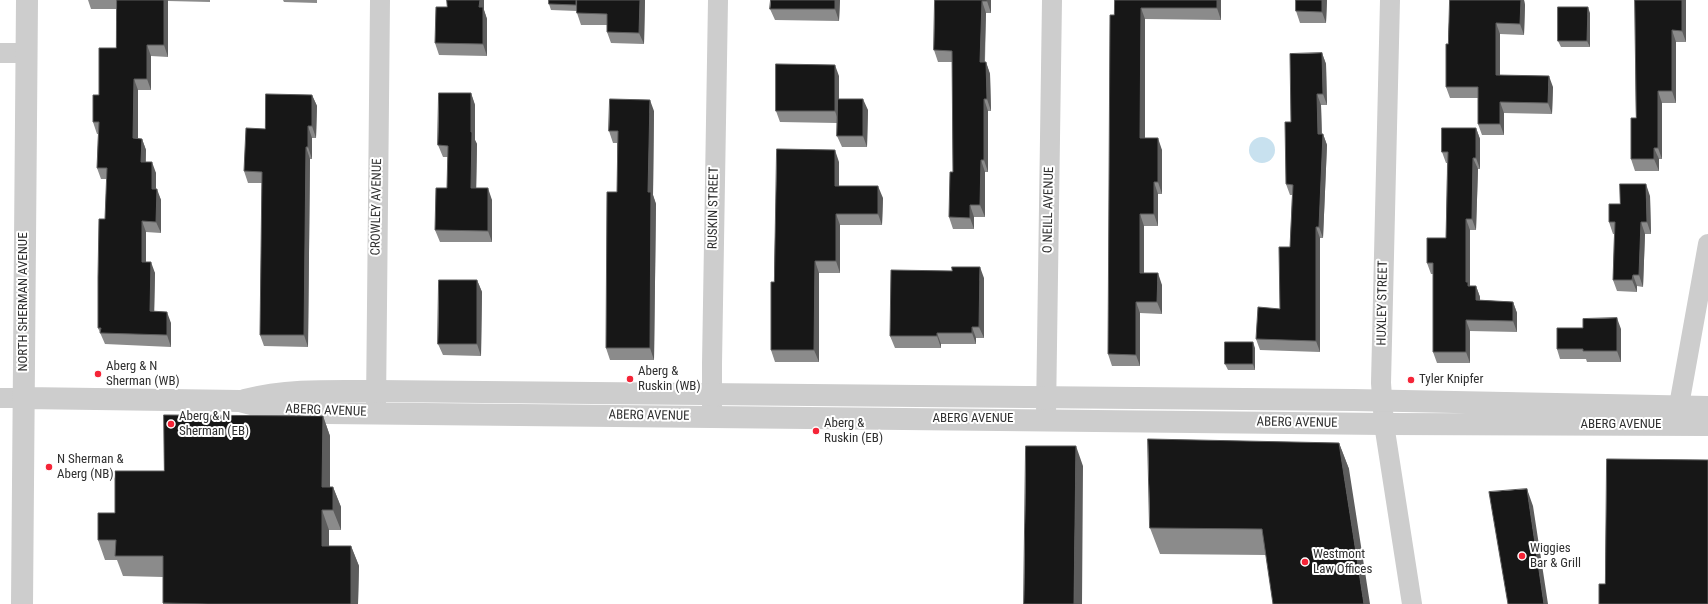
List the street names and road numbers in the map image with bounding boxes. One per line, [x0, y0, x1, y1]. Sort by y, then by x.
street label: CROWLEY AVENUE [368, 158, 386, 256]
street label: RUSKIN STREET [705, 167, 723, 249]
street label: O NEILL AVENUE [1040, 167, 1058, 253]
street label: NORTH SHERMAN AVENUE [16, 232, 32, 372]
street label: HUXLEY STREET [1374, 260, 1392, 346]
street label: ABERG AVENUE [285, 402, 367, 420]
street label: ABERG AVENUE [608, 407, 690, 425]
street label: ABERG AVENUE [932, 411, 1014, 427]
street label: ABERG AVENUE [1256, 414, 1338, 432]
street label: ABERG AVENUE [1580, 417, 1662, 433]

